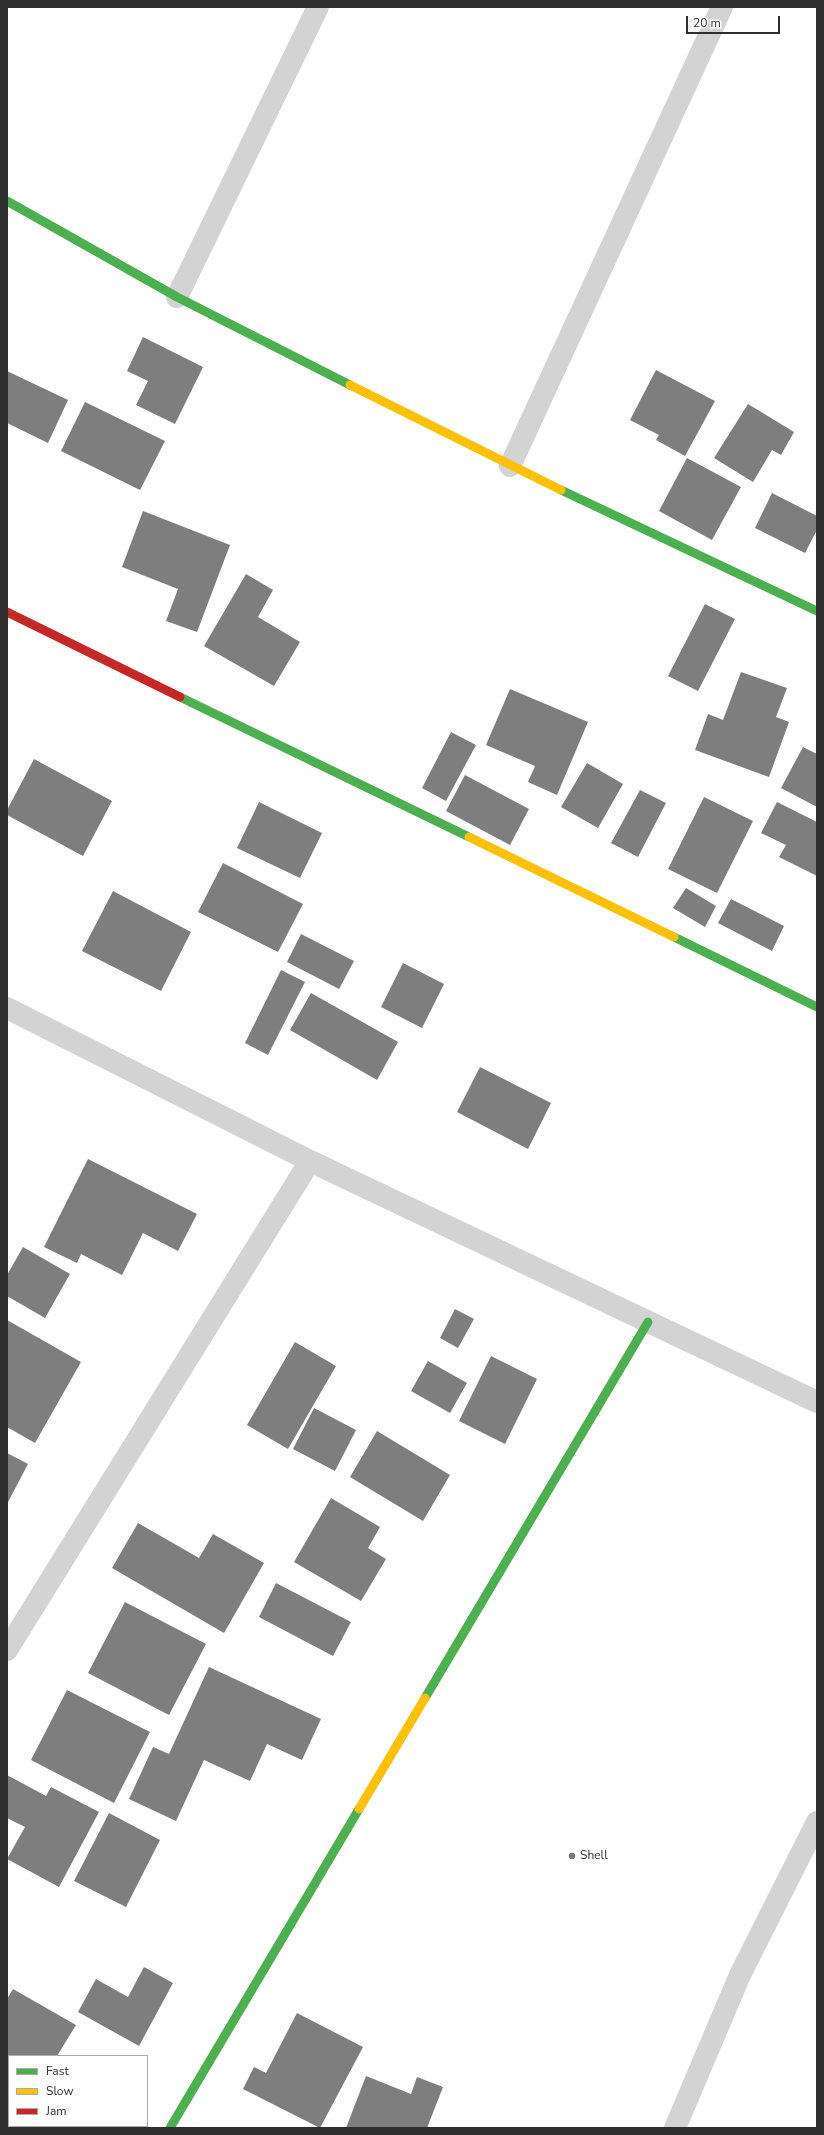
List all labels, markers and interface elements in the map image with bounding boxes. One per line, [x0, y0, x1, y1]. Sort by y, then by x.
scale bar [688, 8, 782, 34]
text: 20 m [693, 15, 721, 31]
place label: Shell [580, 1849, 608, 1863]
marker: Shell [567, 1851, 577, 1861]
legend [8, 2055, 148, 2127]
text: Fast [46, 2063, 69, 2079]
text: Slow [46, 2083, 74, 2099]
text: Jam [46, 2103, 67, 2119]

